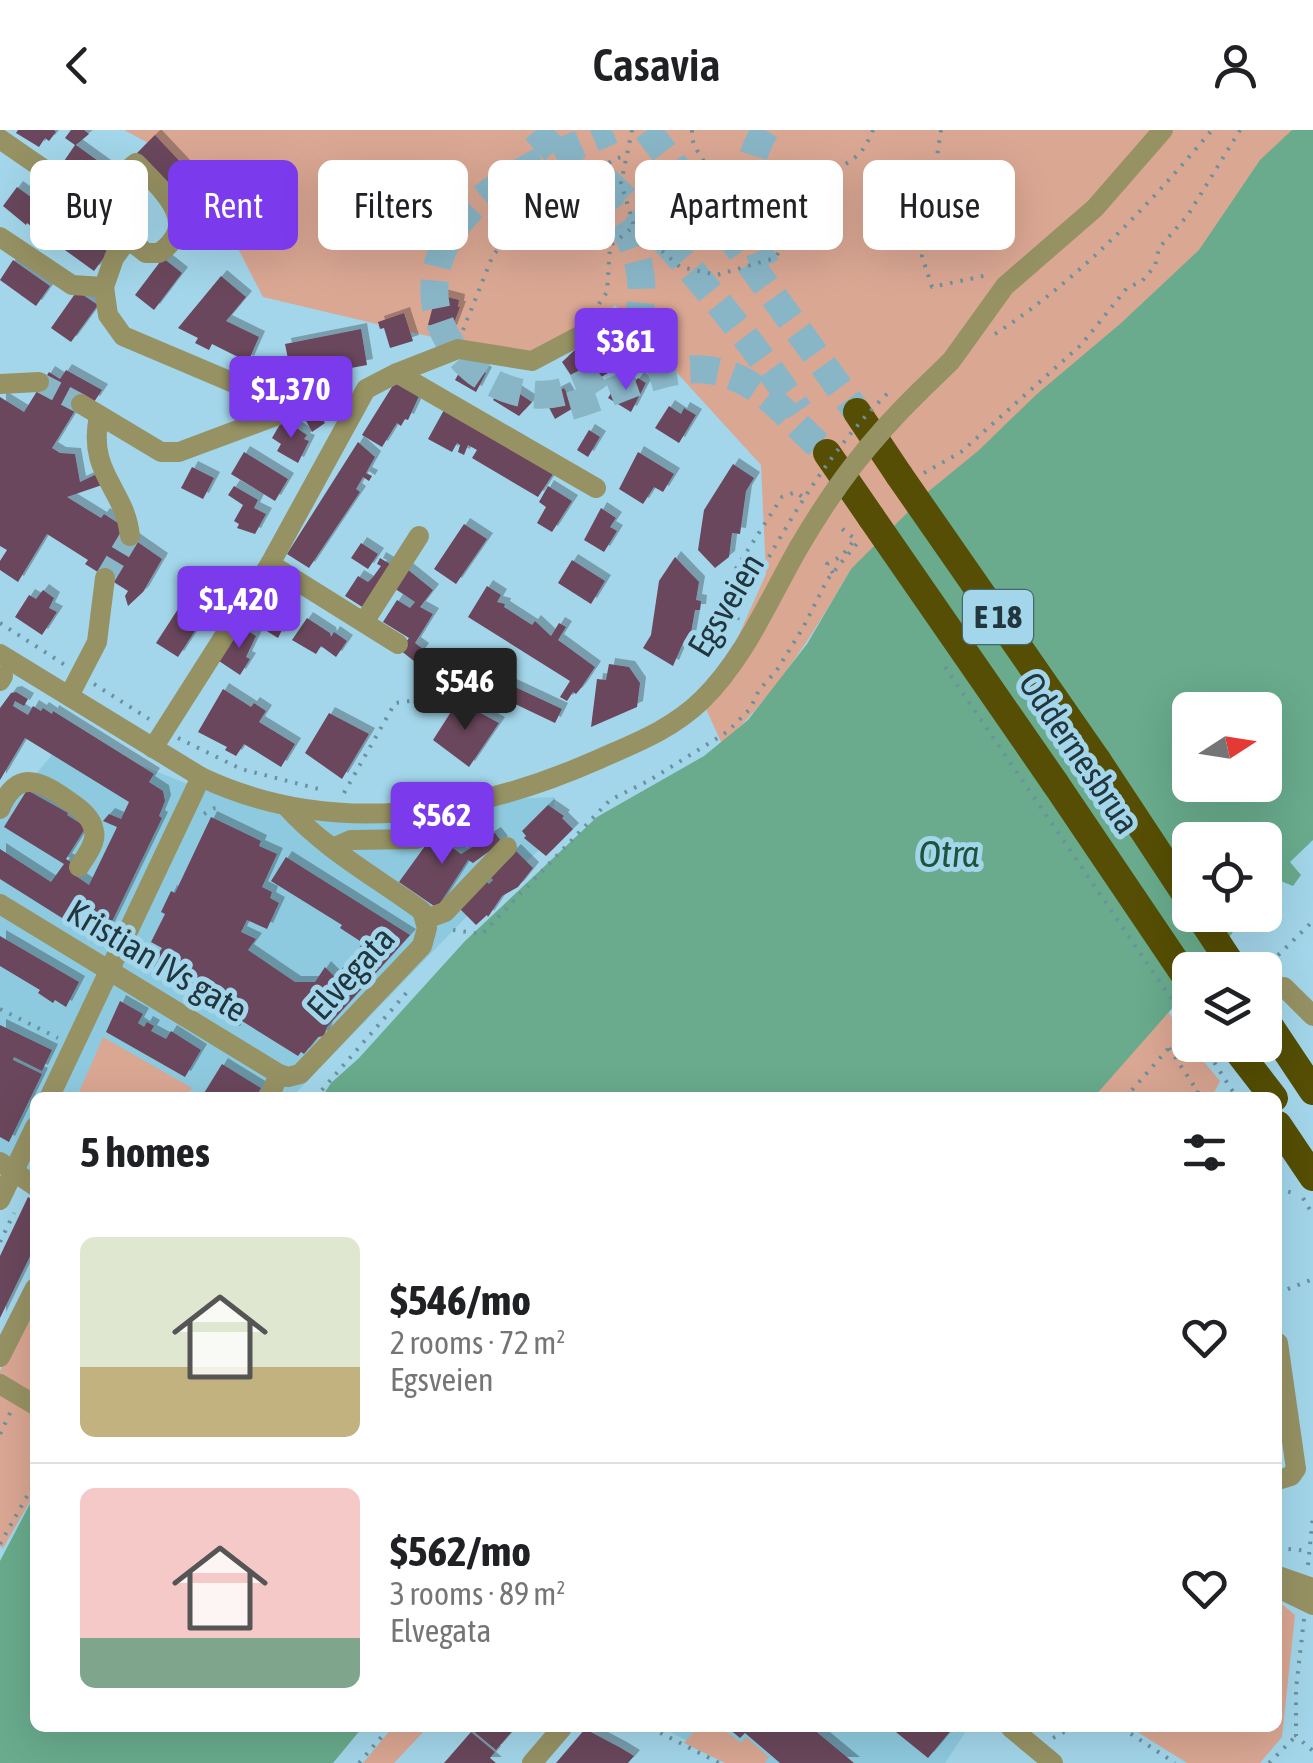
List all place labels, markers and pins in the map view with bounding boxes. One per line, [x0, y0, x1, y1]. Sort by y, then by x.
pin: $361 [567, 308, 685, 393]
pin: $1,370 [210, 356, 372, 441]
pin: $1,420 [158, 566, 320, 651]
pin: $546 [406, 648, 524, 733]
pin: $562 [383, 782, 501, 867]

